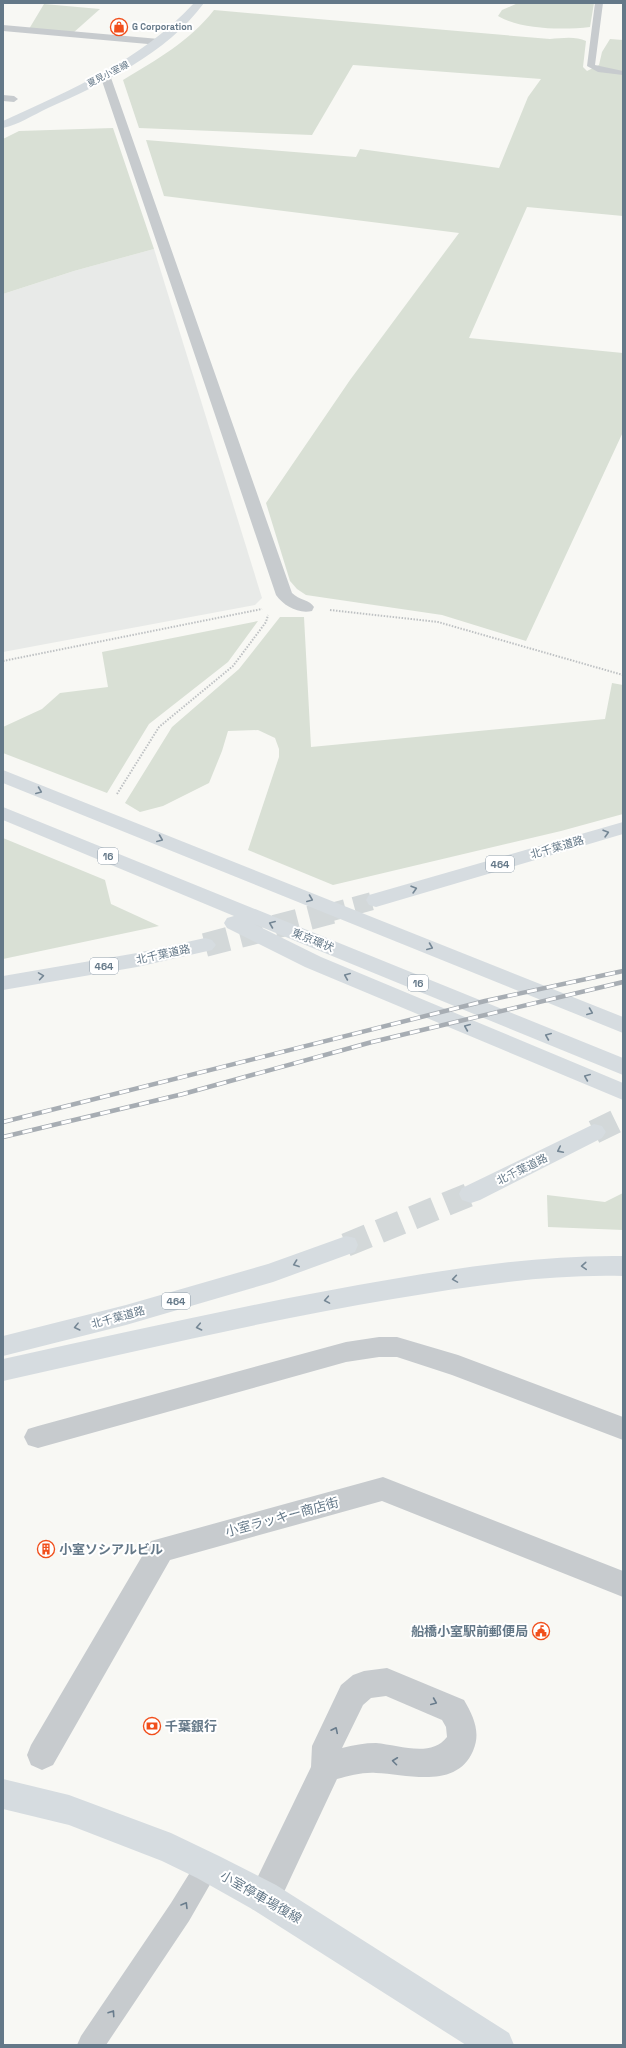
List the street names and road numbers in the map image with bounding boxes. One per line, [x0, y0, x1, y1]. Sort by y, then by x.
street label: 夏見小室線 [85, 58, 132, 90]
street label: 北千葉道路 [529, 833, 585, 861]
road number: 16 [98, 848, 118, 864]
road number: 464 [486, 856, 514, 872]
street label: 東京環状 [290, 925, 337, 955]
street label: 北千葉道路 [135, 941, 191, 967]
road number: 464 [90, 958, 118, 974]
road number: 16 [408, 975, 428, 991]
street label: 北千葉道路 [494, 1151, 550, 1187]
road number: 464 [162, 1293, 190, 1309]
street label: 北千葉道路 [90, 1303, 146, 1331]
street label: 小室ラッキー商店街 [223, 1494, 341, 1540]
street label: 小室停車場復線 [217, 1867, 305, 1927]

